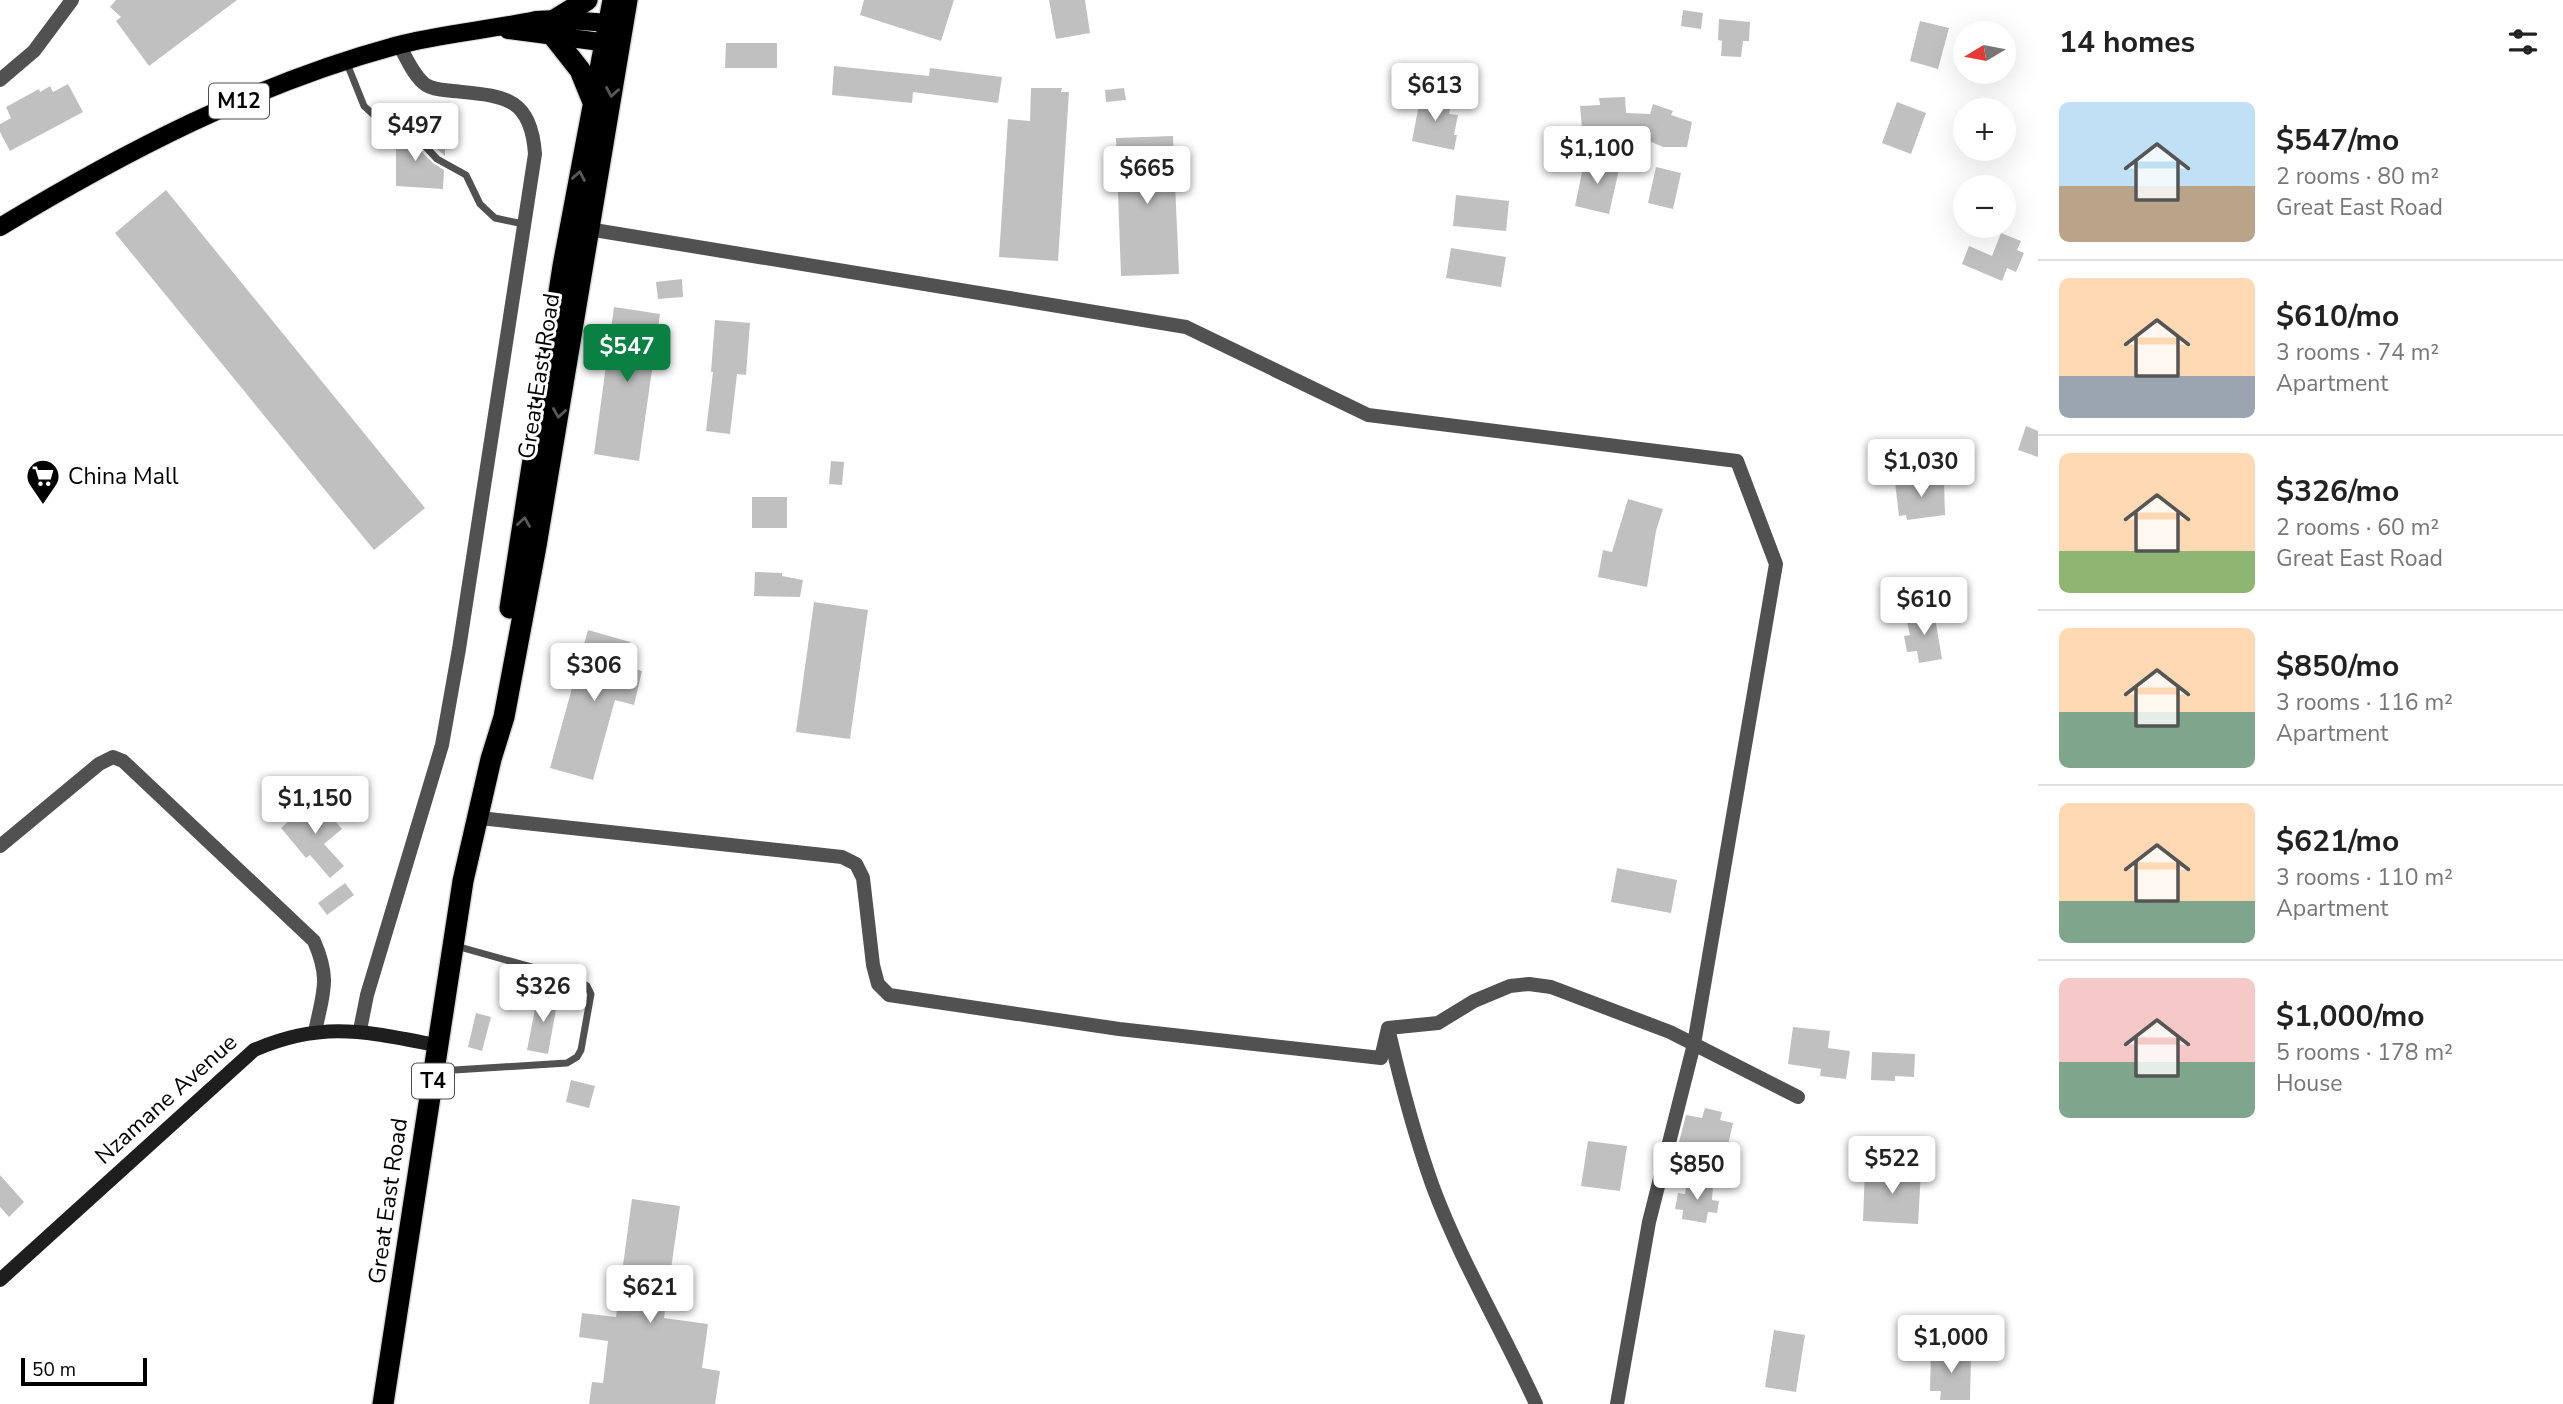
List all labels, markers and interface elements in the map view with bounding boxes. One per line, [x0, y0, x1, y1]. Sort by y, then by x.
north arrow [1953, 21, 2016, 84]
map controls [1953, 21, 2016, 238]
text: 14 homes [2059, 22, 2195, 63]
icon: filters [2504, 23, 2542, 61]
pin: $613 [1394, 64, 1476, 123]
text: $613 [1407, 70, 1463, 101]
road number: M12 [209, 84, 269, 119]
one-way arrow [606, 86, 621, 98]
button: + [1953, 98, 2016, 161]
pin: $497 [374, 104, 456, 163]
text: $497 [387, 110, 443, 141]
text: $547/mo [2276, 120, 2399, 161]
pin: $1,100 [1540, 127, 1654, 186]
icon: home [2115, 130, 2199, 214]
text: $1,100 [1560, 133, 1634, 164]
pin: $665 [1106, 146, 1188, 206]
text: $665 [1119, 153, 1175, 184]
text: 2 rooms · 80 m² [2276, 161, 2439, 192]
one-way arrow [571, 170, 586, 182]
button: − [1953, 175, 2016, 238]
text: Great East Road [2276, 192, 2443, 223]
street label: Great East Road [511, 291, 567, 461]
text: $610/mo [2276, 296, 2399, 337]
icon: home [2115, 306, 2199, 390]
pin: $547 [586, 324, 668, 384]
text: $547 [599, 331, 655, 362]
text: 3 rooms · 74 m² [2276, 337, 2439, 368]
text: Apartment [2276, 368, 2388, 399]
one-way arrow [552, 407, 567, 419]
pin: $1,030 [1864, 440, 1978, 499]
text: $1,030 [1884, 446, 1958, 477]
supermarket icon: China Mall [24, 457, 62, 506]
place label: China Mall [68, 461, 179, 492]
text: $326/mo [2276, 471, 2399, 512]
icon: home [2115, 481, 2199, 565]
text: 2 rooms · 60 m² [2276, 512, 2439, 543]
one-way arrow [516, 516, 531, 528]
text: Great East Road [2276, 543, 2443, 574]
pin: $610 [1883, 578, 1965, 637]
text: $610 [1896, 584, 1952, 615]
pin: $306 [553, 644, 635, 703]
text: $850/mo [2276, 646, 2399, 687]
text: $306 [566, 650, 622, 681]
icon: home [2115, 656, 2199, 740]
text: 3 rooms · 116 m² [2276, 687, 2453, 718]
text: Apartment [2276, 718, 2388, 749]
pin: $1,150 [258, 776, 372, 836]
text: $1,150 [278, 783, 352, 814]
text: $621/mo [2276, 821, 2399, 862]
icon: home [2115, 831, 2199, 915]
text: 3 rooms · 110 m² [2276, 862, 2453, 893]
text: Apartment [2276, 893, 2388, 924]
pin: $326 [502, 964, 584, 1024]
text: $326 [515, 971, 571, 1002]
text: $1,000/mo [2276, 996, 2425, 1037]
icon: home [2115, 1006, 2199, 1090]
street label: Nzamane Avenue [88, 1027, 244, 1171]
text: 5 rooms · 178 m² [2276, 1037, 2453, 1068]
road number: T4 [412, 1064, 454, 1098]
text: House [2276, 1068, 2343, 1099]
street label: Great East Road [361, 1116, 415, 1286]
pin: $522 [1851, 1136, 1933, 1196]
pin: $850 [1656, 1142, 1738, 1202]
text: $522 [1864, 1143, 1920, 1174]
text: $850 [1669, 1149, 1725, 1180]
pin: $621 [609, 1266, 691, 1325]
text: $621 [622, 1272, 678, 1303]
pin: $1,000 [1894, 1316, 2008, 1375]
text: $1,000 [1914, 1322, 1988, 1353]
scale bar [21, 1355, 147, 1387]
text: 50 m [32, 1357, 76, 1383]

